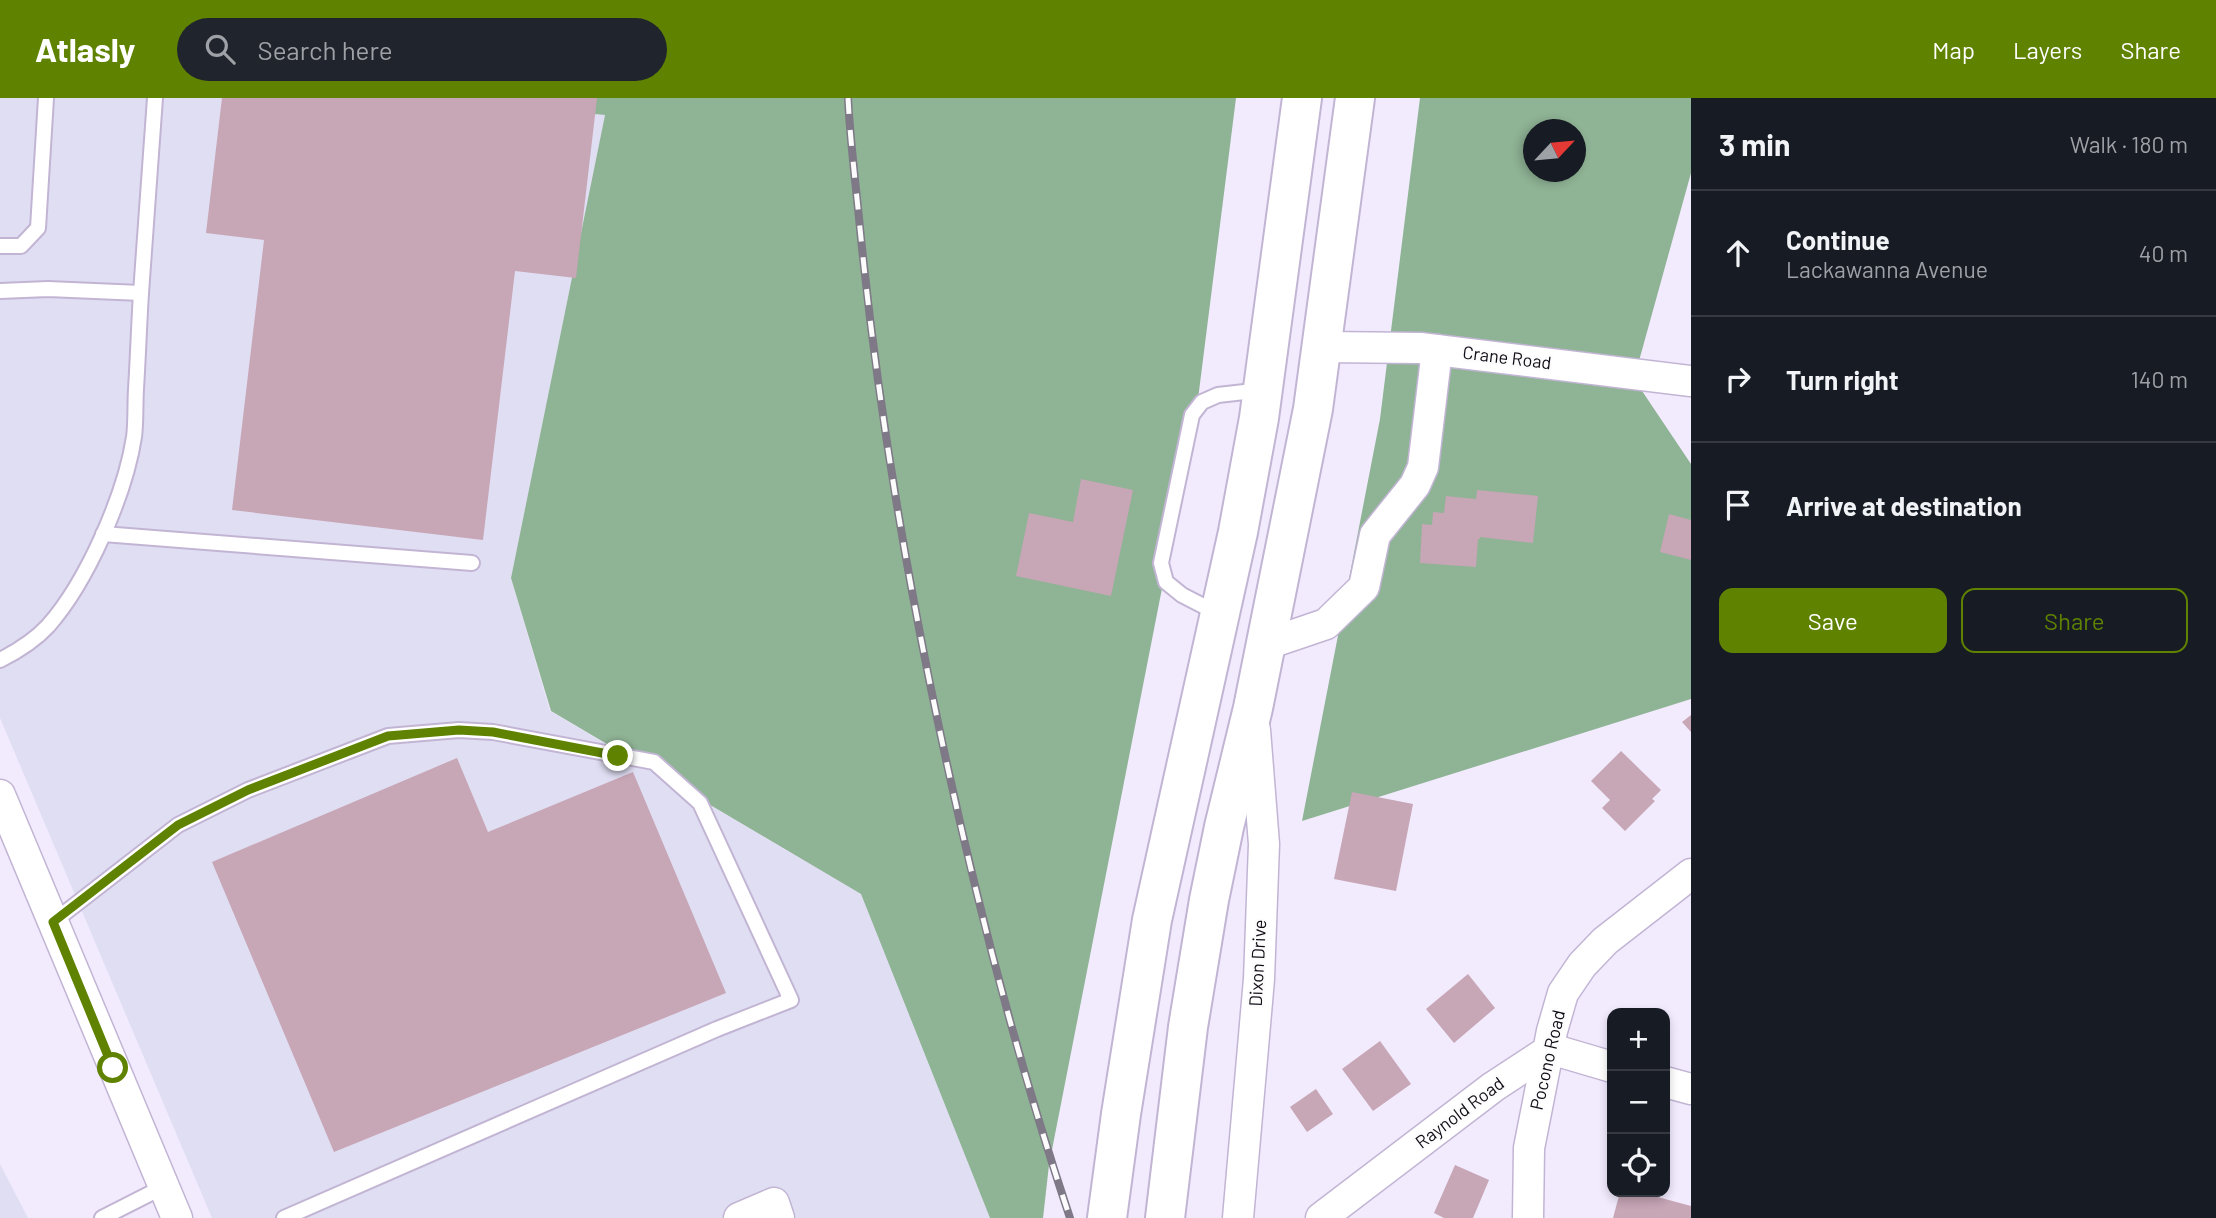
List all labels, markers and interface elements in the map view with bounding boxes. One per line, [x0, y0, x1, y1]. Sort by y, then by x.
search box [177, 18, 667, 81]
text: Atlasly [35, 29, 135, 69]
icon: search [201, 30, 239, 68]
text: Search here [257, 34, 393, 65]
text: Map [1932, 35, 1975, 64]
text: Layers [2013, 35, 2082, 64]
text: Share [2120, 35, 2181, 64]
north arrow [1523, 119, 1586, 182]
text: 3 min [1719, 126, 1790, 162]
text: Walk · 180 m [2070, 130, 2188, 158]
text: Continue [1786, 224, 1890, 255]
icon: ahead [1719, 234, 1757, 272]
text: 40 m [2139, 239, 2188, 267]
text: Lackawanna Avenue [1786, 255, 1988, 283]
street label: Crane Road [1462, 341, 1553, 373]
icon: right [1719, 360, 1757, 398]
text: Turn right [1786, 364, 1899, 395]
text: 140 m [2131, 365, 2188, 393]
icon: arrive [1719, 486, 1757, 524]
text: Arrive at destination [1786, 490, 2022, 521]
button: Save [1719, 588, 1947, 653]
button: Share [1961, 588, 2188, 653]
route end [602, 740, 633, 771]
street label: Dixon Drive [1244, 919, 1270, 1007]
street label: Pocono Road [1525, 1008, 1569, 1112]
map controls [1607, 1008, 1670, 1197]
button: + [1607, 1008, 1670, 1071]
route start [97, 1052, 128, 1083]
button: − [1607, 1071, 1670, 1134]
street label: Raynold Road [1411, 1072, 1508, 1153]
button: locate [1607, 1134, 1670, 1197]

